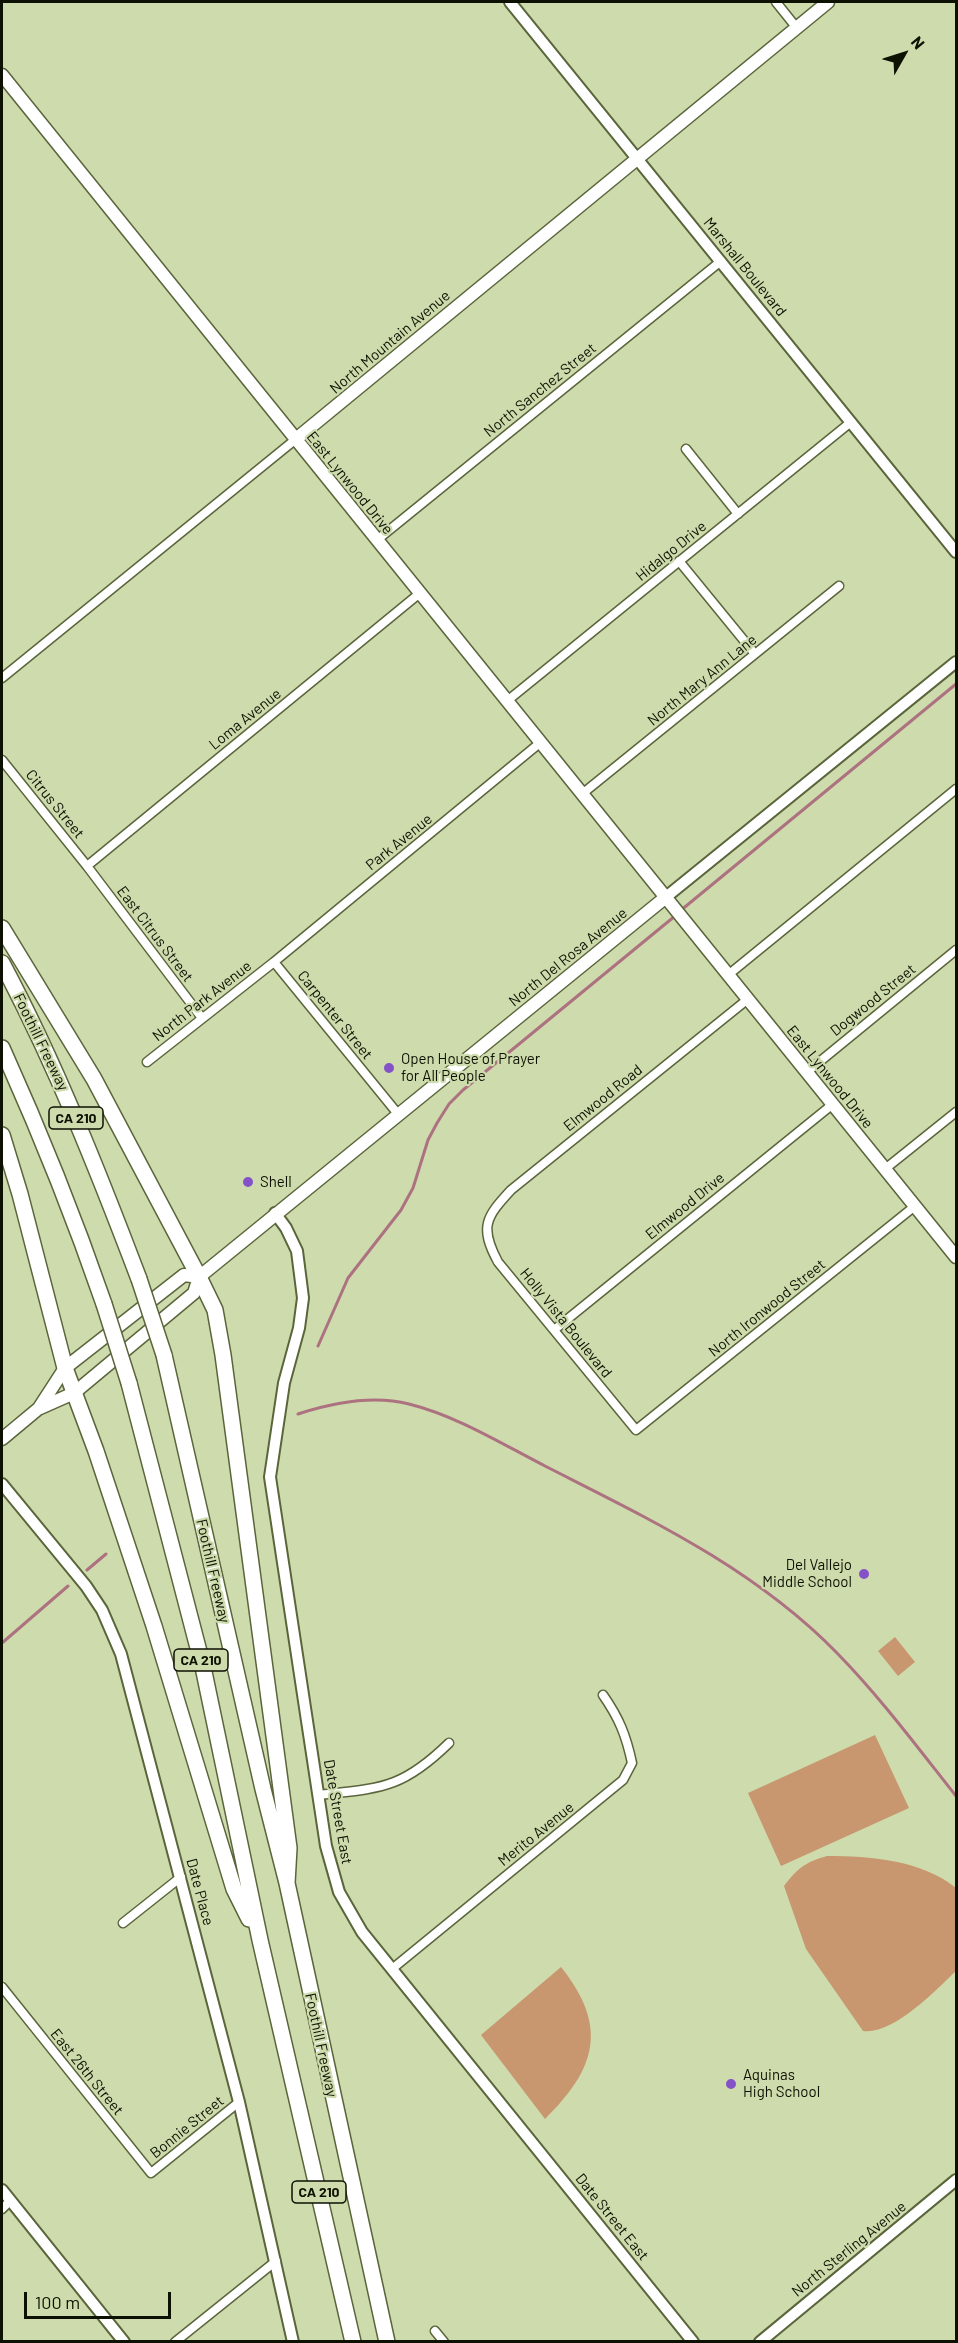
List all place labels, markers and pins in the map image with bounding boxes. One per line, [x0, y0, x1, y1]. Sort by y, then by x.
place label: Open House of Prayer for All People [401, 1050, 540, 1085]
marker: Open House of Prayer for All People [382, 1061, 396, 1075]
place label: Shell [260, 1173, 292, 1191]
marker: Shell [241, 1175, 255, 1189]
place label: Del Vallejo Middle School [762, 1556, 852, 1591]
marker: Del Vallejo Middle School [857, 1567, 871, 1581]
place label: Aquinas High School [743, 2066, 820, 2101]
marker: Aquinas High School [724, 2077, 738, 2091]

